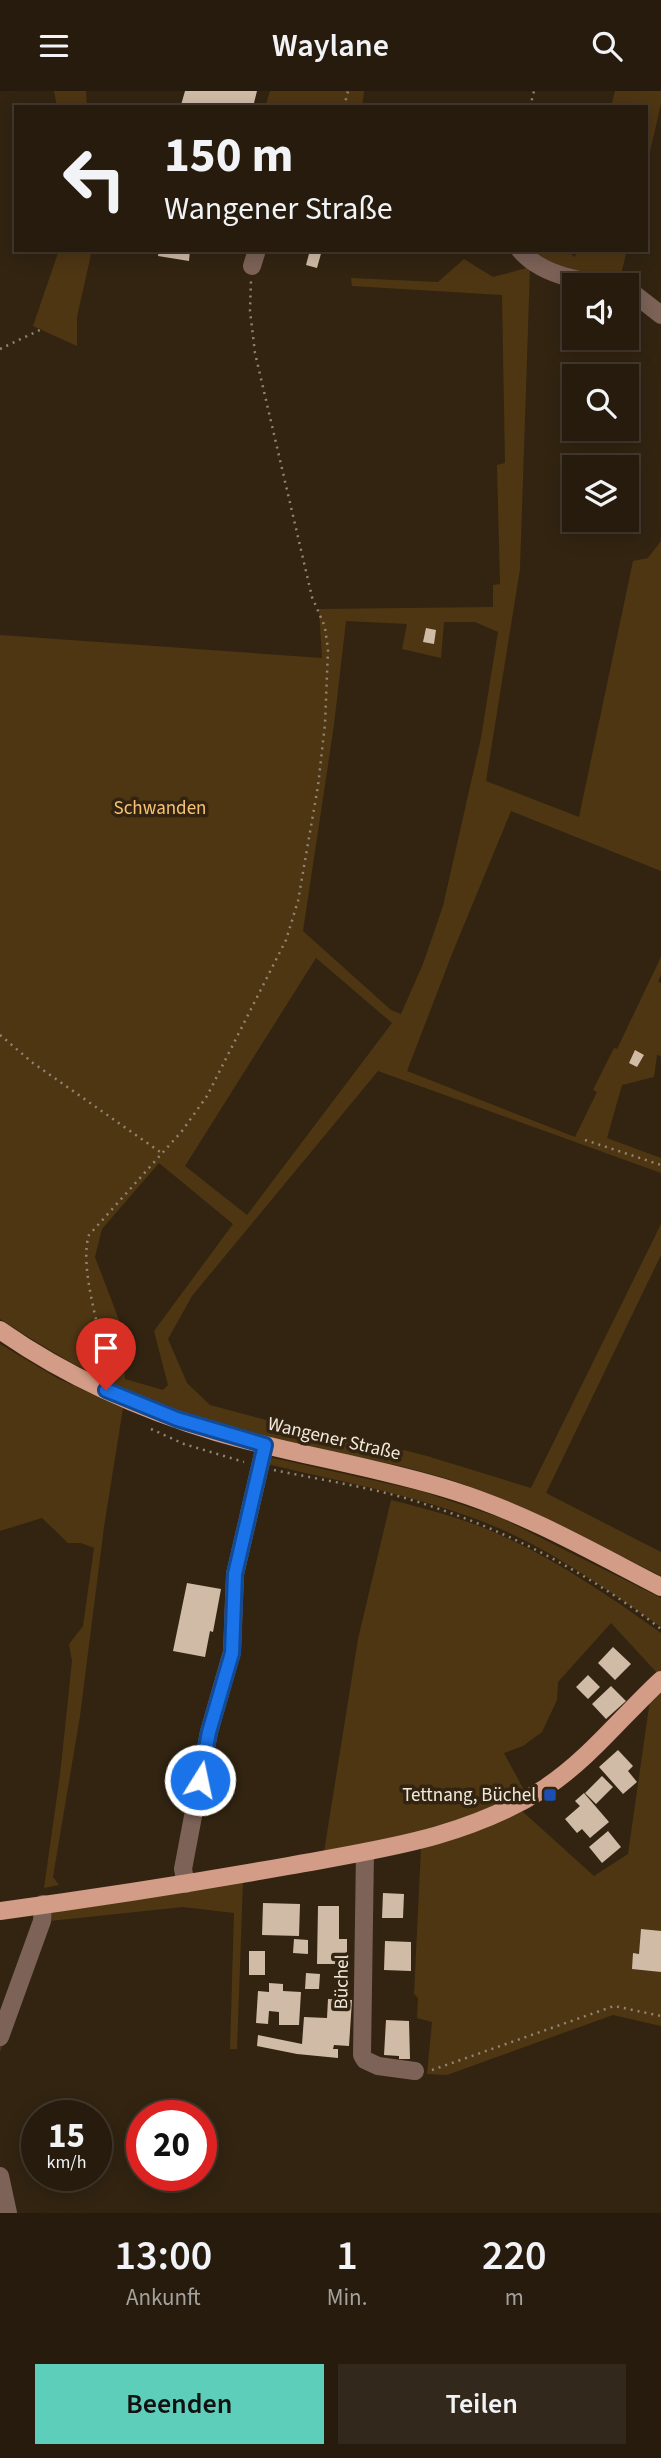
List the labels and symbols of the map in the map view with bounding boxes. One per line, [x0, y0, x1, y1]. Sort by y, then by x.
park label: Schwanden [114, 795, 206, 822]
pin [76, 1318, 136, 1390]
street label: Wangener Straße [265, 1411, 403, 1467]
position arrow [163, 1743, 237, 1817]
place label: Tettnang, Büchel [402, 1782, 536, 1809]
marker: Tettnang, Büchel [542, 1787, 558, 1803]
street label: Büchel [328, 1954, 356, 2010]
speed limit sign: 20 [126, 2100, 217, 2191]

